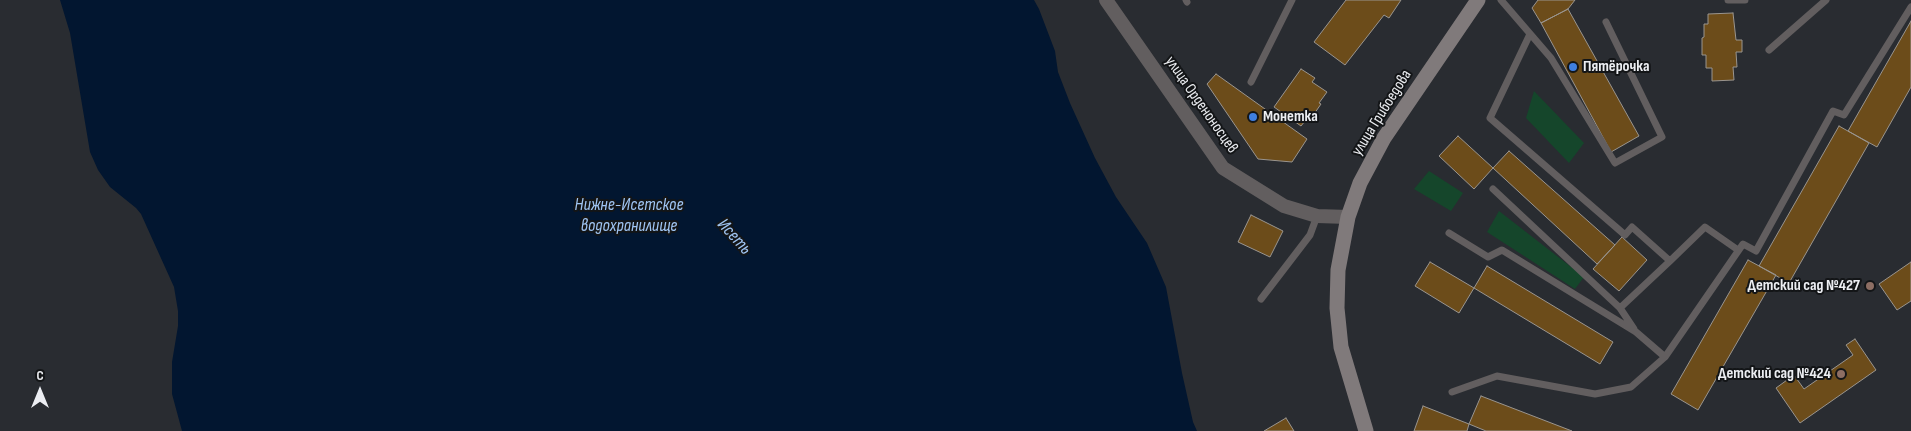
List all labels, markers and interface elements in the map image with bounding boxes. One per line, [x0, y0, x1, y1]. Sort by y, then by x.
street label: улица Орденоносцев [1160, 53, 1242, 157]
place label: Пятёрочка [1583, 57, 1650, 77]
marker: Пятёрочка [1567, 61, 1579, 73]
street label: улица Грибоедова [1348, 67, 1416, 159]
place label: Монетка [1263, 107, 1318, 127]
marker: Монетка [1247, 111, 1259, 123]
water label: Нижне-Исетское водохранилище [575, 194, 683, 236]
water label: Исеть [712, 214, 756, 260]
place label: Детский сад №427 [1747, 276, 1860, 296]
marker: Детский сад №427 [1864, 280, 1876, 292]
place label: Детский сад №424 [1718, 364, 1831, 384]
north arrow [15, 366, 65, 416]
text: С [36, 367, 44, 384]
marker: Детский сад №424 [1835, 368, 1847, 380]

